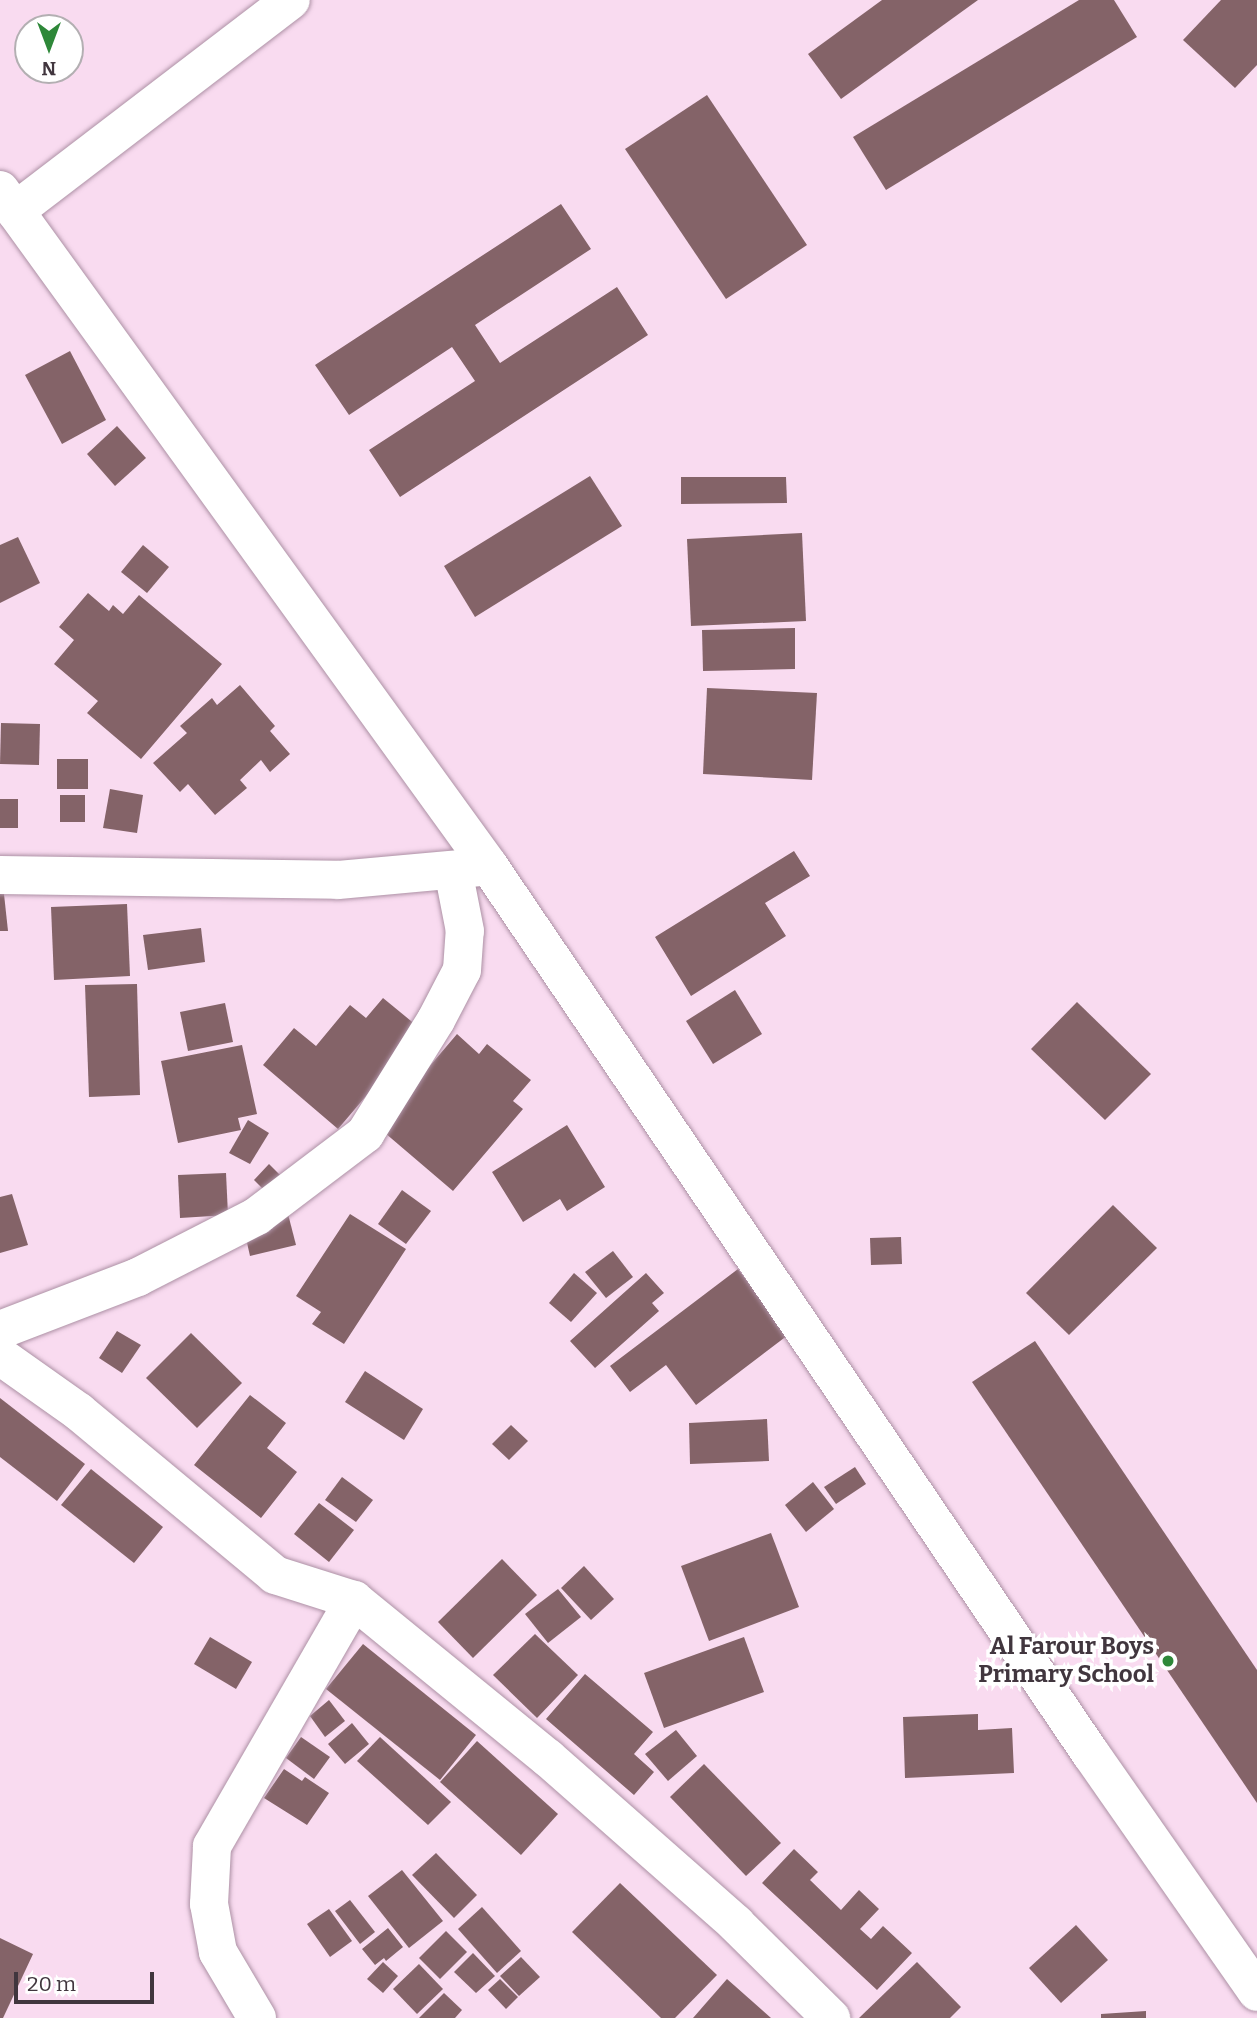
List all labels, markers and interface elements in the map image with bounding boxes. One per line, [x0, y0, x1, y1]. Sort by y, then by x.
north arrow [14, 14, 84, 84]
text: N [42, 57, 56, 80]
place label: Al Farour Boys Primary School [978, 1633, 1154, 1689]
marker: Al Farour Boys Primary School [1160, 1653, 1176, 1669]
scale bar [18, 1958, 158, 2002]
text: 20 m [27, 1971, 76, 1997]

